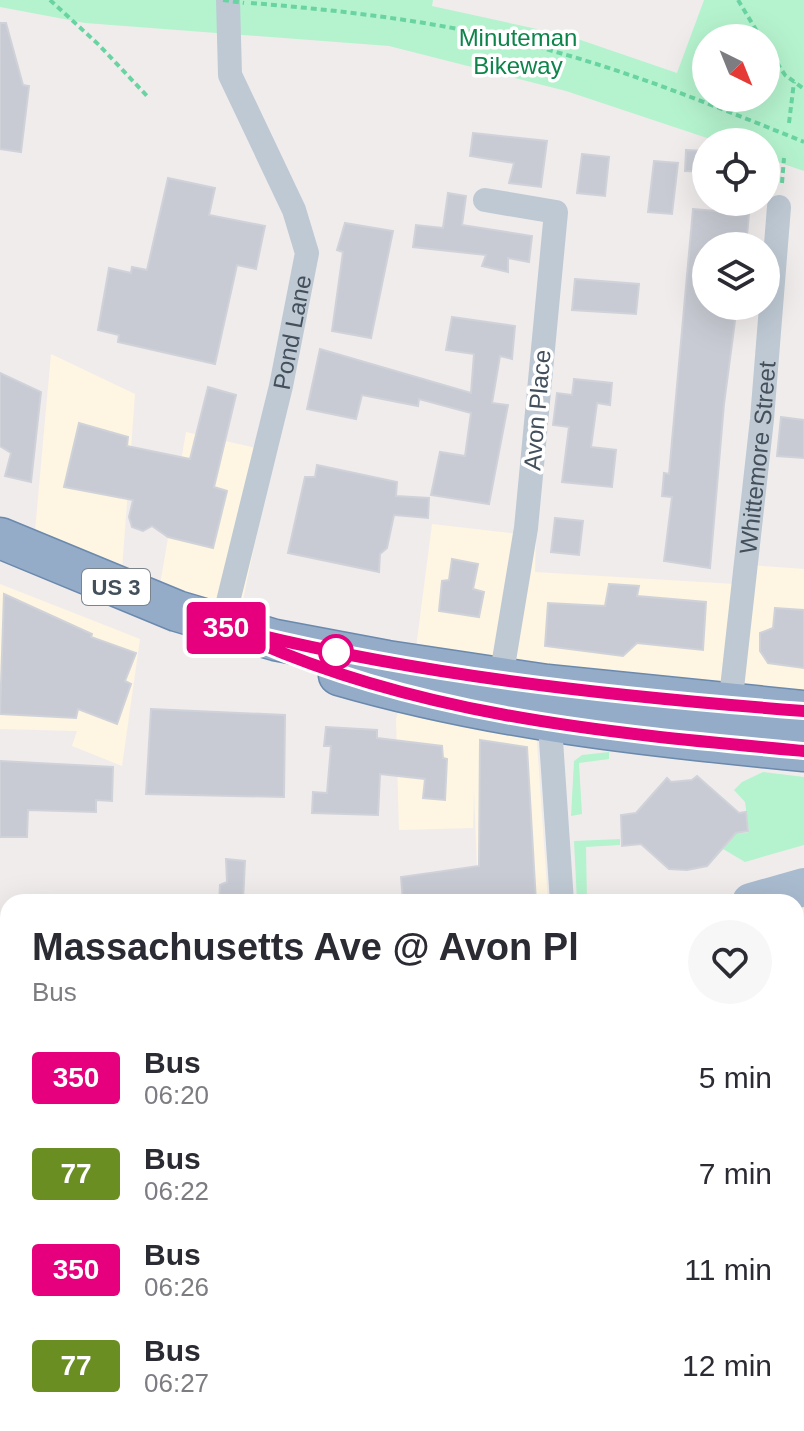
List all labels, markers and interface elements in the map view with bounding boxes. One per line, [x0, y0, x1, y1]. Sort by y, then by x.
park label: Minuteman Bikeway [459, 24, 577, 79]
north arrow [692, 24, 780, 112]
map controls [692, 24, 780, 320]
button: locate [692, 128, 780, 216]
button: layers [692, 232, 780, 320]
street label: Pond Lane [267, 273, 316, 392]
street label: Avon Place [518, 349, 556, 471]
street label: Whittemore Street [734, 360, 780, 555]
road number: US 3 [82, 569, 150, 605]
line badge: 350 [180, 602, 272, 654]
text: 350 [203, 612, 249, 643]
unlabelled marker [319, 635, 353, 669]
button: heart [688, 920, 772, 1004]
text: Massachusetts Ave @ Avon Pl [32, 926, 579, 968]
text: Bus [32, 977, 77, 1007]
text: Bus [144, 1046, 201, 1079]
text: 5 min [699, 1061, 772, 1094]
text: 350 [53, 1062, 99, 1093]
text: 06:20 [144, 1080, 209, 1110]
text: Bus [144, 1142, 201, 1175]
text: 7 min [699, 1157, 772, 1190]
text: 77 [60, 1158, 92, 1189]
text: 06:22 [144, 1176, 209, 1206]
text: Bus [144, 1238, 201, 1271]
text: 11 min [684, 1253, 772, 1286]
text: 350 [53, 1254, 99, 1285]
text: 06:26 [144, 1272, 209, 1302]
text: Bus [144, 1334, 201, 1367]
text: 12 min [682, 1349, 772, 1382]
text: 77 [60, 1350, 92, 1381]
text: 06:27 [144, 1368, 209, 1398]

